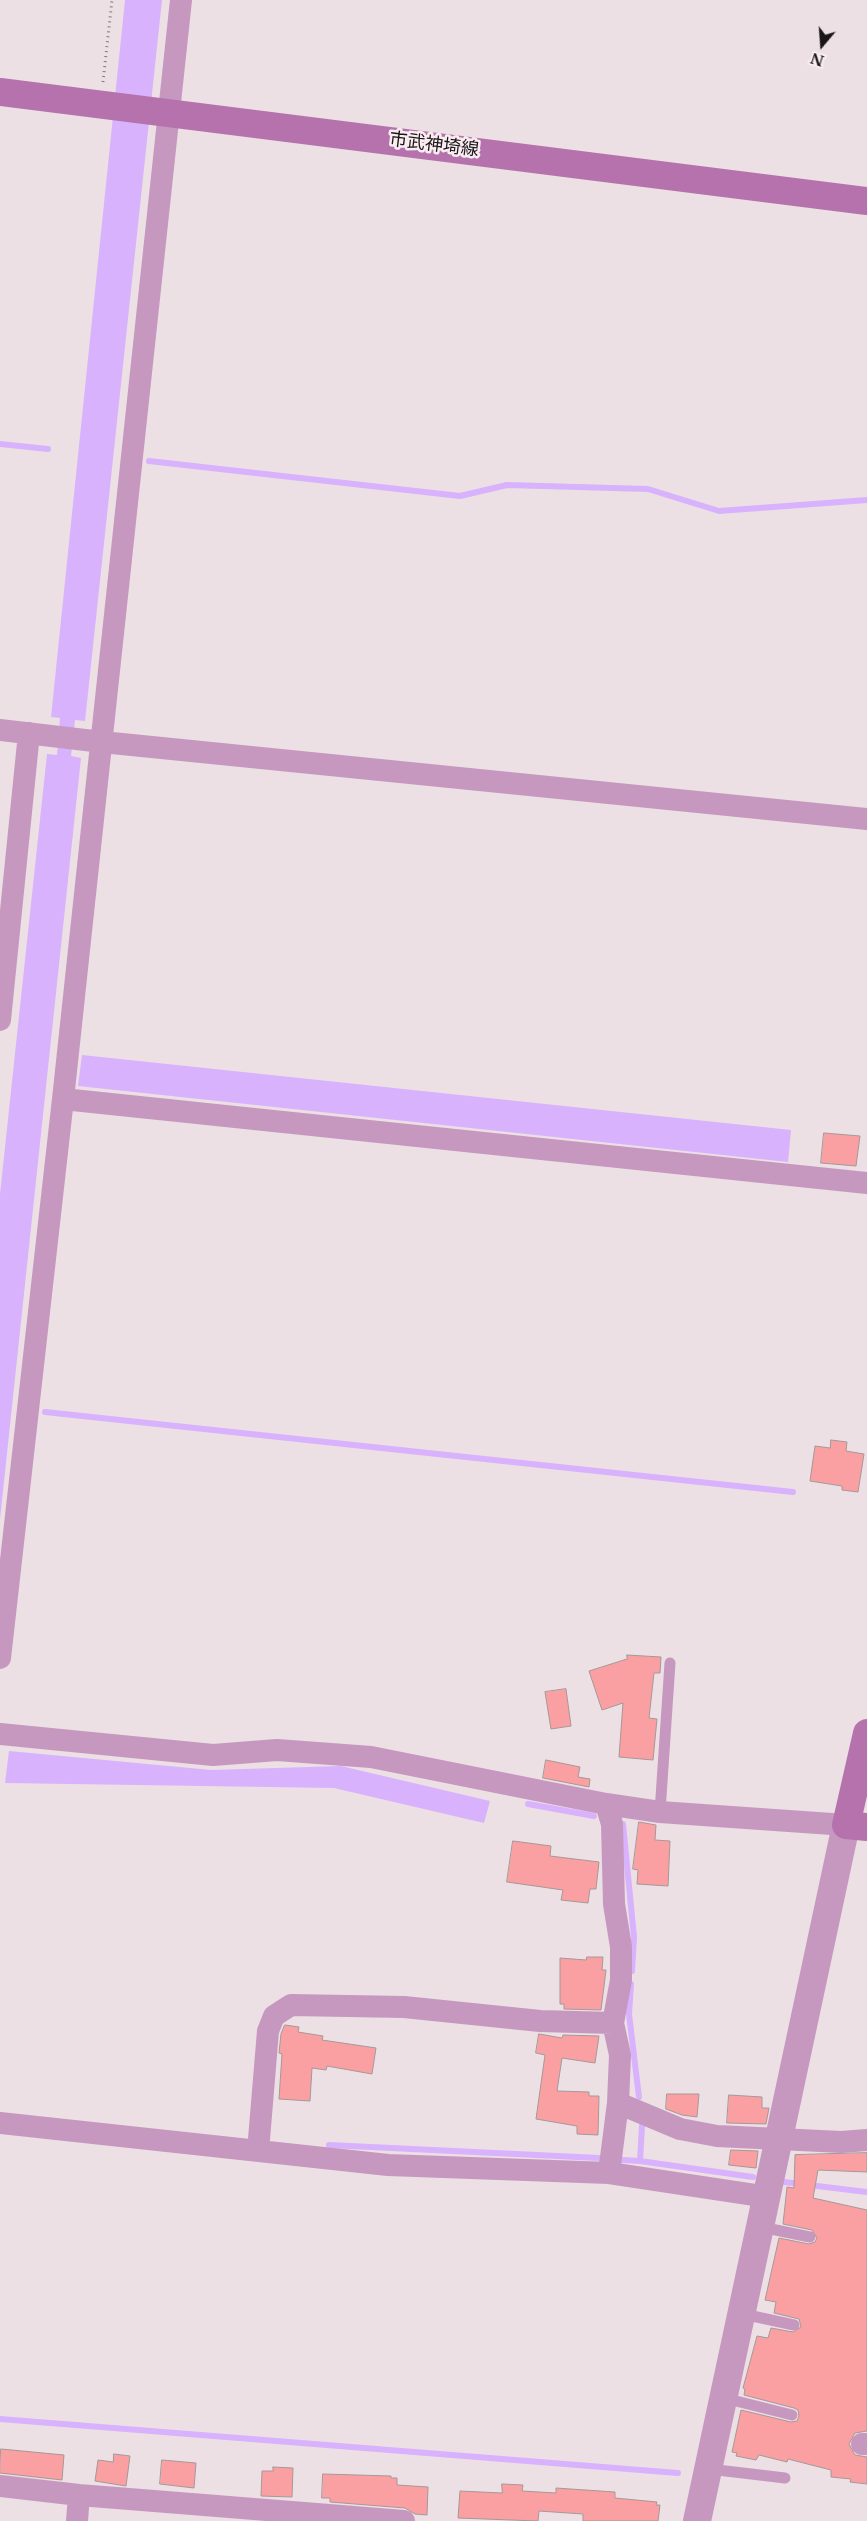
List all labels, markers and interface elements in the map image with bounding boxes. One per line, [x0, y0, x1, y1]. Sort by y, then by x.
north arrow [797, 20, 847, 70]
text: N [808, 49, 826, 70]
street label: 市武神埼線 [388, 129, 480, 161]

